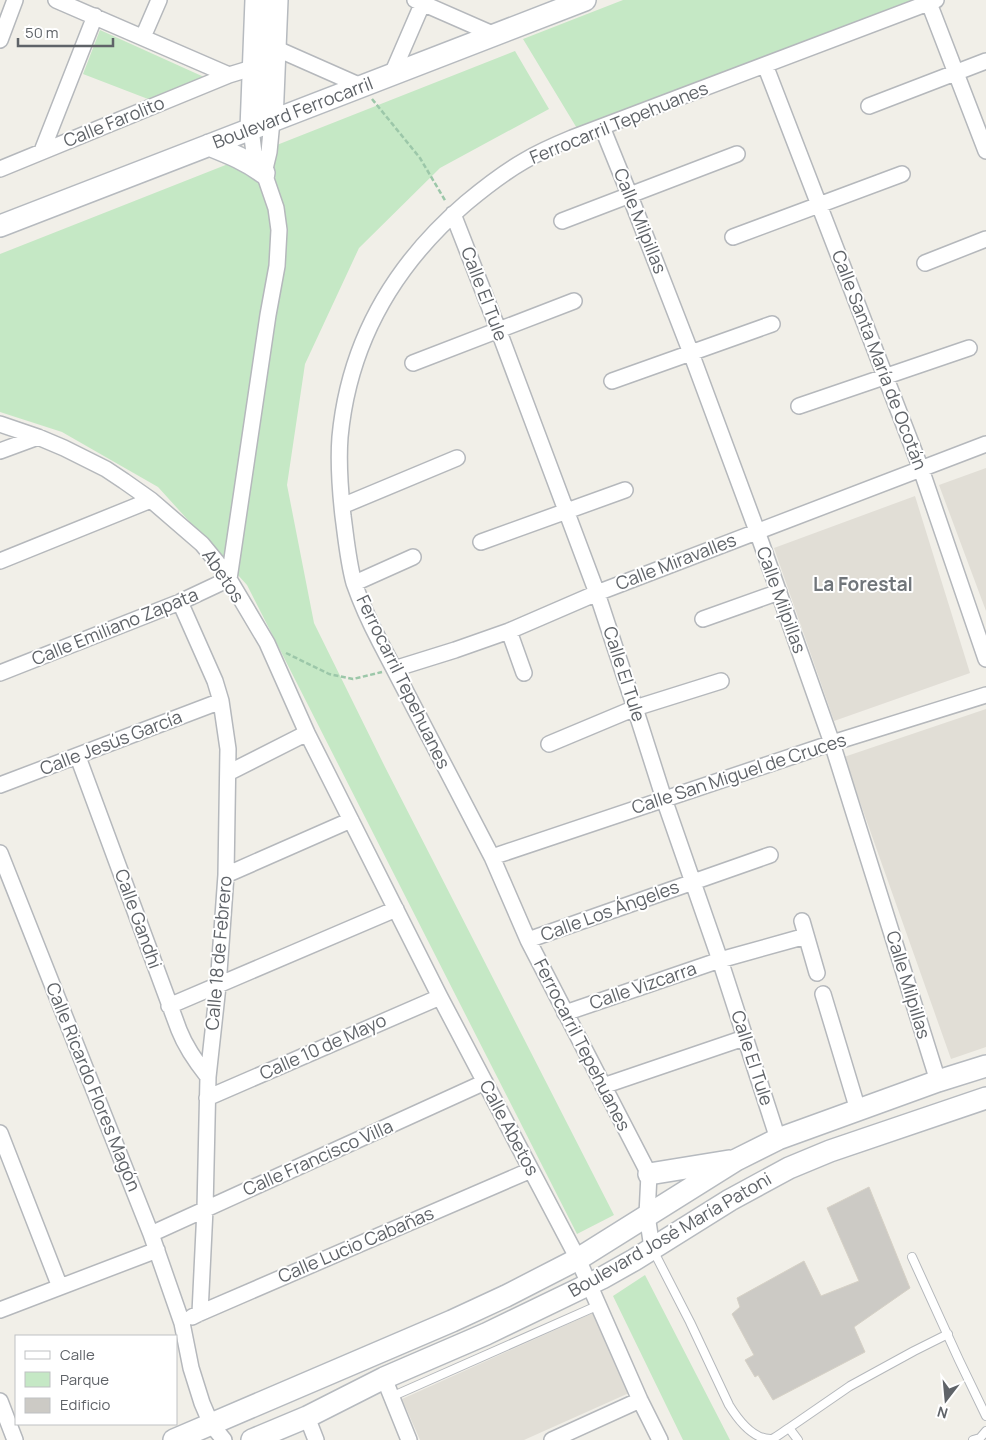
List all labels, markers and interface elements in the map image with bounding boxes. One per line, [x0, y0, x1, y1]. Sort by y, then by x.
scale bar [18, 15, 112, 47]
text: 50 m [25, 22, 59, 43]
street label: Boulevard Ferrocarril [209, 70, 376, 154]
street label: Ferrocarril Tepehuanes [526, 75, 711, 169]
street label: Calle Farolito [60, 90, 168, 152]
street label: Calle Milpillas [609, 164, 673, 277]
street label: Calle El Tule [456, 243, 514, 344]
street label: Calle Santa María de Ocotán [827, 246, 933, 473]
street label: Calle Miravalles [612, 527, 739, 595]
street label: Calle Milpillas [752, 543, 812, 656]
street label: Abetos [197, 544, 250, 607]
district label: La Forestal [813, 571, 913, 597]
street label: Calle Emiliano Zapata [28, 582, 201, 670]
street label: Ferrocarril Tepehuanes [351, 591, 456, 772]
street label: Calle El Tule [598, 623, 652, 724]
street label: Calle Jesús García [36, 704, 185, 780]
street label: Calle San Miguel de Cruces [628, 727, 849, 819]
street label: Calle Gandhi [110, 866, 168, 972]
street label: Calle Los Ángeles [537, 874, 682, 946]
street label: Calle 18 de Febrero [199, 875, 237, 1031]
street label: Calle Milpillas [881, 928, 937, 1042]
street label: Ferrocarril Tepehuanes [529, 954, 637, 1135]
street label: Calle Vizcarra [586, 956, 699, 1015]
street label: Calle Ricardo Flores Magón [41, 979, 147, 1195]
street label: Calle 10 de Mayo [256, 1007, 390, 1085]
street label: Calle El Tule [726, 1007, 780, 1108]
street label: Calle Abetos [475, 1076, 545, 1179]
street label: Calle Francisco Villa [239, 1113, 396, 1201]
street label: Boulevard José María Patoni [564, 1166, 775, 1302]
street label: Calle Lucio Cabañas [274, 1200, 437, 1288]
legend [15, 1335, 178, 1425]
text: Calle [60, 1344, 95, 1365]
text: Parque [60, 1369, 109, 1390]
north arrow [921, 1375, 971, 1425]
text: Edificio [60, 1394, 111, 1415]
text: N [935, 1402, 950, 1423]

